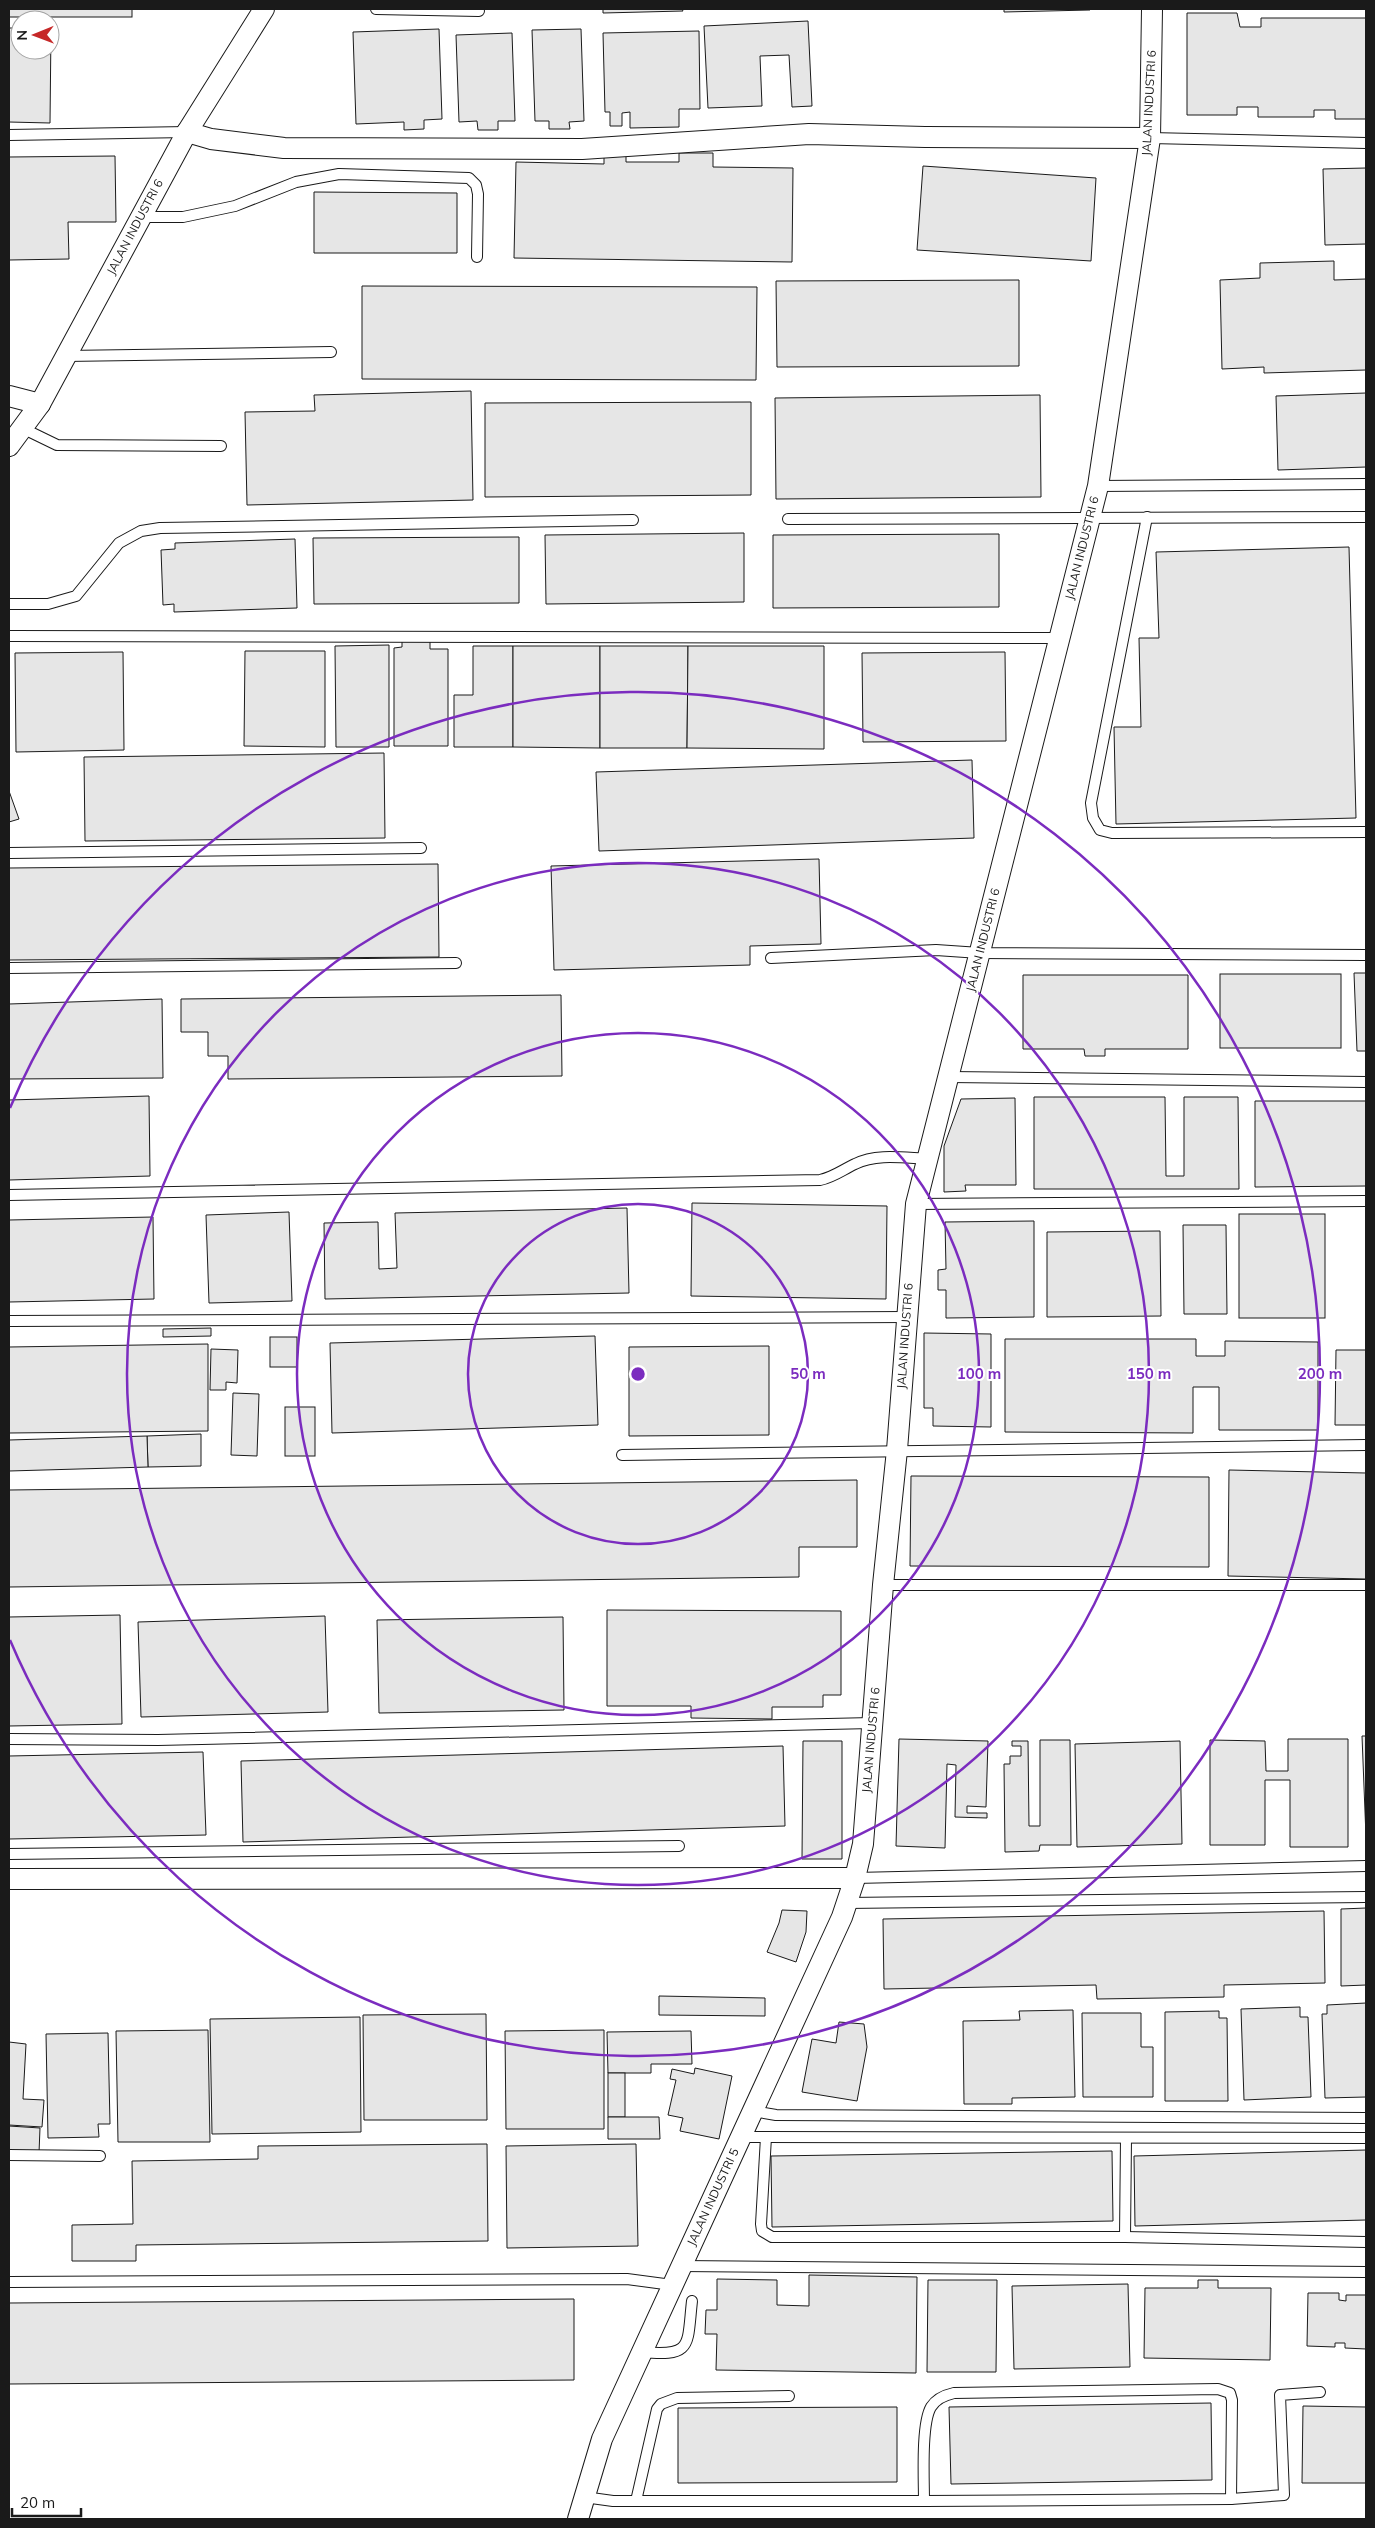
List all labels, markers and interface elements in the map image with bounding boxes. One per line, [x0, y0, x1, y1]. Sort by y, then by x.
north arrow [10, 10, 60, 60]
text: N [13, 30, 31, 41]
street label: JALAN INDUSTRI 6 [1138, 50, 1159, 156]
street label: JALAN INDUSTRI 6 [103, 176, 166, 277]
street label: JALAN INDUSTRI 6 [1061, 495, 1102, 601]
street label: JALAN INDUSTRI 6 [962, 887, 1003, 993]
street label: JALAN INDUSTRI 6 [893, 1283, 916, 1389]
text: 50 m [790, 1364, 826, 1383]
text: 100 m [957, 1364, 1001, 1383]
text: 150 m [1127, 1364, 1171, 1383]
text: 200 m [1298, 1364, 1342, 1383]
centre of rings [629, 1365, 647, 1383]
street label: JALAN INDUSTRI 6 [858, 1686, 883, 1793]
street label: JALAN INDUSTRI 5 [683, 2146, 742, 2248]
scale bar [12, 2486, 81, 2518]
text: 20 m [20, 2493, 55, 2512]

